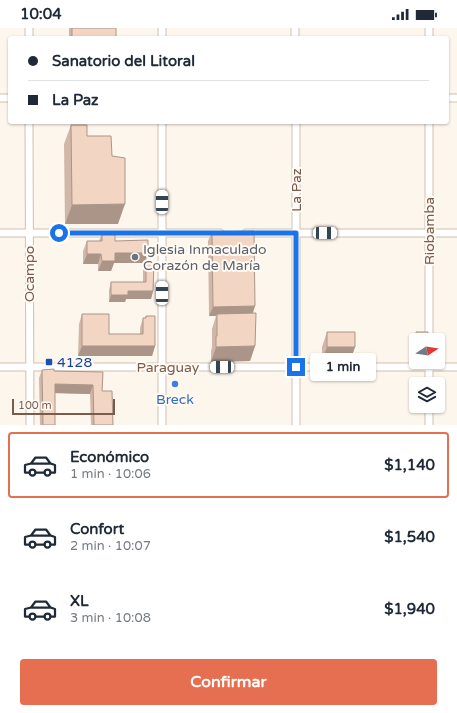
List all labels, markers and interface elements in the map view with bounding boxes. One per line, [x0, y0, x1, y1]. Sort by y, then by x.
text: 10:04 [20, 5, 62, 23]
text: Sanatorio del Litoral [52, 52, 195, 70]
text: La Paz [52, 91, 99, 109]
street label: La Paz [288, 168, 305, 212]
car [156, 190, 168, 214]
street label: Riobamba [421, 197, 438, 265]
route start [50, 224, 68, 242]
car [313, 227, 337, 239]
place label: Iglesia Inmaculado Corazón de María [143, 241, 267, 274]
street label: Ocampo [21, 246, 38, 302]
marker: Iglesia Inmaculado Corazón de María [130, 252, 140, 262]
car [156, 281, 168, 305]
north arrow [409, 333, 445, 369]
map controls [409, 333, 445, 413]
callout: 1 min [310, 353, 376, 381]
place label: 4128 [57, 354, 92, 371]
marker: 4128 [44, 357, 54, 367]
route end [287, 358, 305, 376]
street label: Paraguay [137, 359, 200, 376]
text: 1 min [326, 359, 360, 375]
car [210, 361, 234, 373]
button: layers [409, 377, 445, 413]
marker: Breck [170, 379, 180, 389]
place label: Breck [156, 391, 194, 408]
scale bar [12, 397, 115, 416]
text: 100 m [18, 399, 52, 412]
icon: car [22, 447, 58, 483]
text: Económico [70, 448, 149, 466]
text: $1,140 [384, 456, 435, 474]
text: 1 min · 10:06 [70, 466, 151, 482]
icon: car [22, 519, 58, 555]
text: Confort [70, 520, 124, 538]
text: $1,540 [384, 528, 435, 546]
text: 2 min · 10:07 [70, 538, 151, 554]
icon: car [22, 591, 58, 627]
text: XL [70, 592, 89, 610]
text: $1,940 [384, 600, 435, 618]
text: 3 min · 10:08 [70, 610, 151, 626]
button: Confirmar [20, 659, 437, 705]

